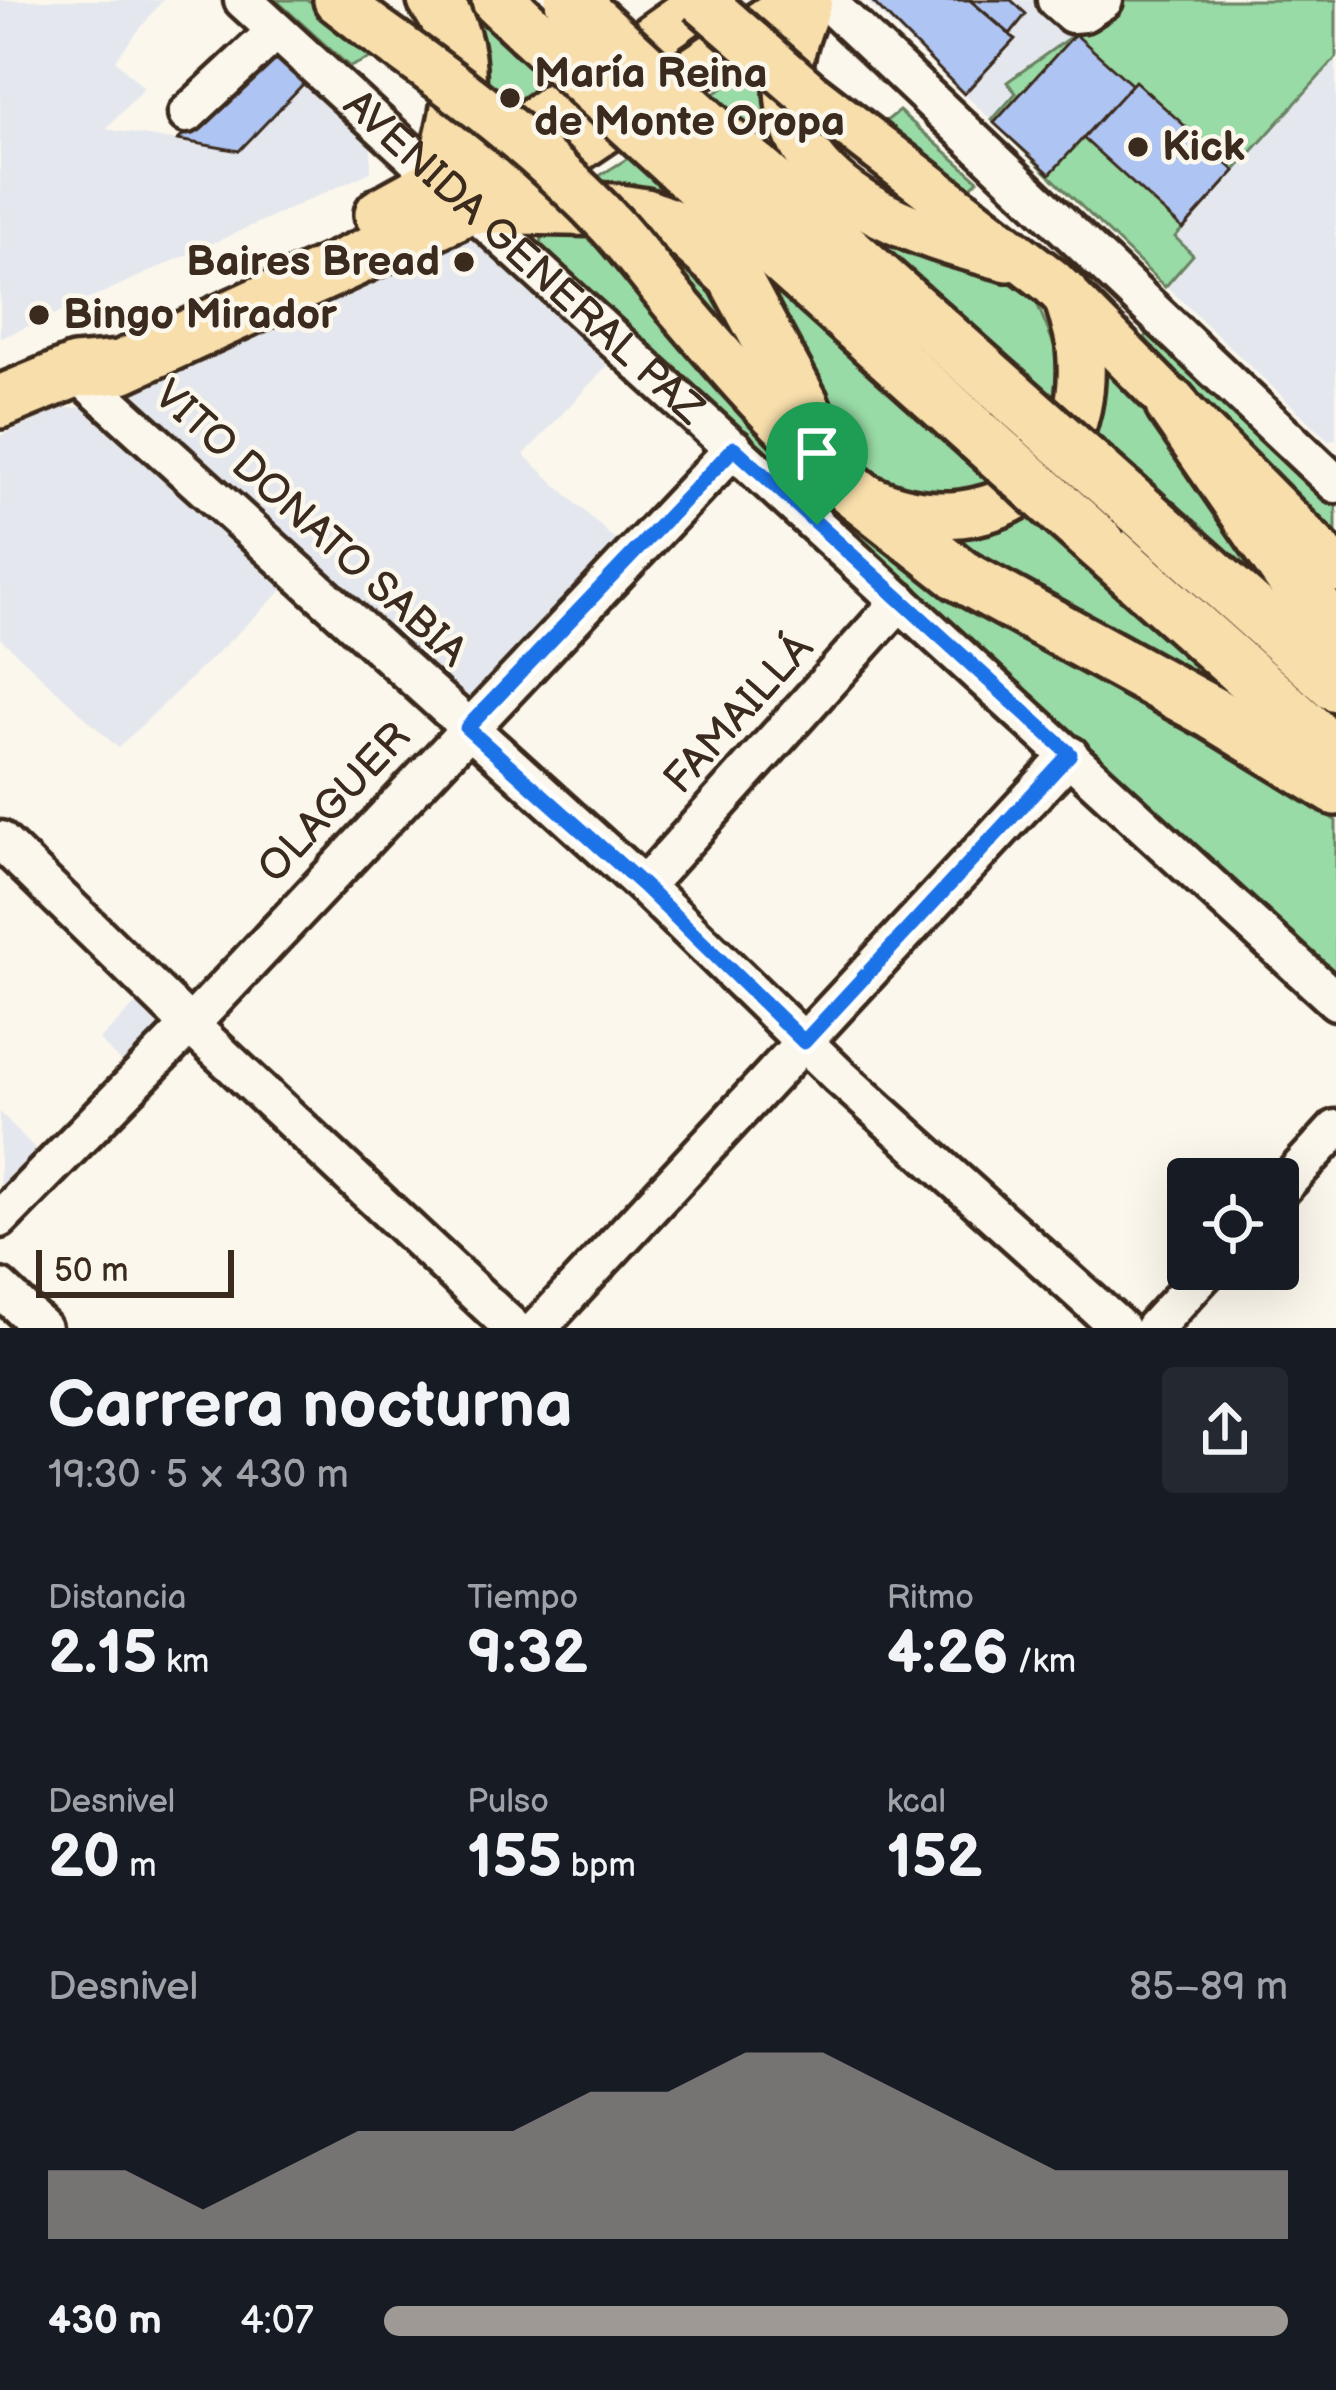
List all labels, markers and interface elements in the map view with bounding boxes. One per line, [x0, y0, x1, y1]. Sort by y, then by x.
place label: María Reina de Monte Oropa [534, 49, 845, 148]
street label: AVENIDA GENERAL PAZ [333, 79, 715, 435]
marker: María Reina de Monte Oropa [497, 85, 523, 111]
place label: Kick [1162, 122, 1245, 173]
marker: Kick [1125, 134, 1151, 160]
place label: Baires Bread [186, 237, 440, 288]
marker: Baires Bread [451, 249, 477, 275]
place label: Bingo Mirador [63, 290, 337, 341]
marker: Bingo Mirador [26, 302, 52, 328]
street label: VITO DONATO SABIA [143, 370, 477, 678]
pin [766, 402, 868, 525]
icon: arrive [784, 420, 850, 486]
street label: FAMAILLÁ [652, 622, 824, 805]
street label: OLAGUER [248, 712, 422, 894]
map controls [1167, 1158, 1299, 1290]
button: locate [1167, 1158, 1299, 1290]
scale bar [36, 1244, 234, 1297]
text: 50 m [54, 1251, 129, 1291]
text: Carrera nocturna [48, 1367, 573, 1446]
button: share [1162, 1367, 1288, 1493]
text: 19:30 · 5 × 430 m [48, 1452, 349, 1499]
text: Distancia [48, 1578, 187, 1618]
text: Tiempo [467, 1578, 578, 1618]
text: Ritmo [887, 1578, 974, 1618]
text: 2.15 [48, 1618, 157, 1690]
text: 9:32 [467, 1618, 588, 1690]
text: 4:26 [887, 1618, 1009, 1690]
text: km [157, 1642, 209, 1682]
text: /km [1009, 1642, 1076, 1682]
text: Desnivel [48, 1782, 175, 1822]
text: Pulso [467, 1782, 549, 1822]
text: kcal [887, 1782, 946, 1822]
text: 20 [48, 1822, 120, 1894]
text: 155 [467, 1822, 562, 1894]
text: 152 [887, 1822, 982, 1894]
text: m [120, 1846, 156, 1886]
text: bpm [562, 1846, 636, 1886]
text: Desnivel [48, 1964, 198, 2011]
text: 85–89 m [1129, 1964, 1288, 2011]
text: 430 m [48, 2298, 162, 2345]
text: 4:07 [240, 2298, 314, 2345]

